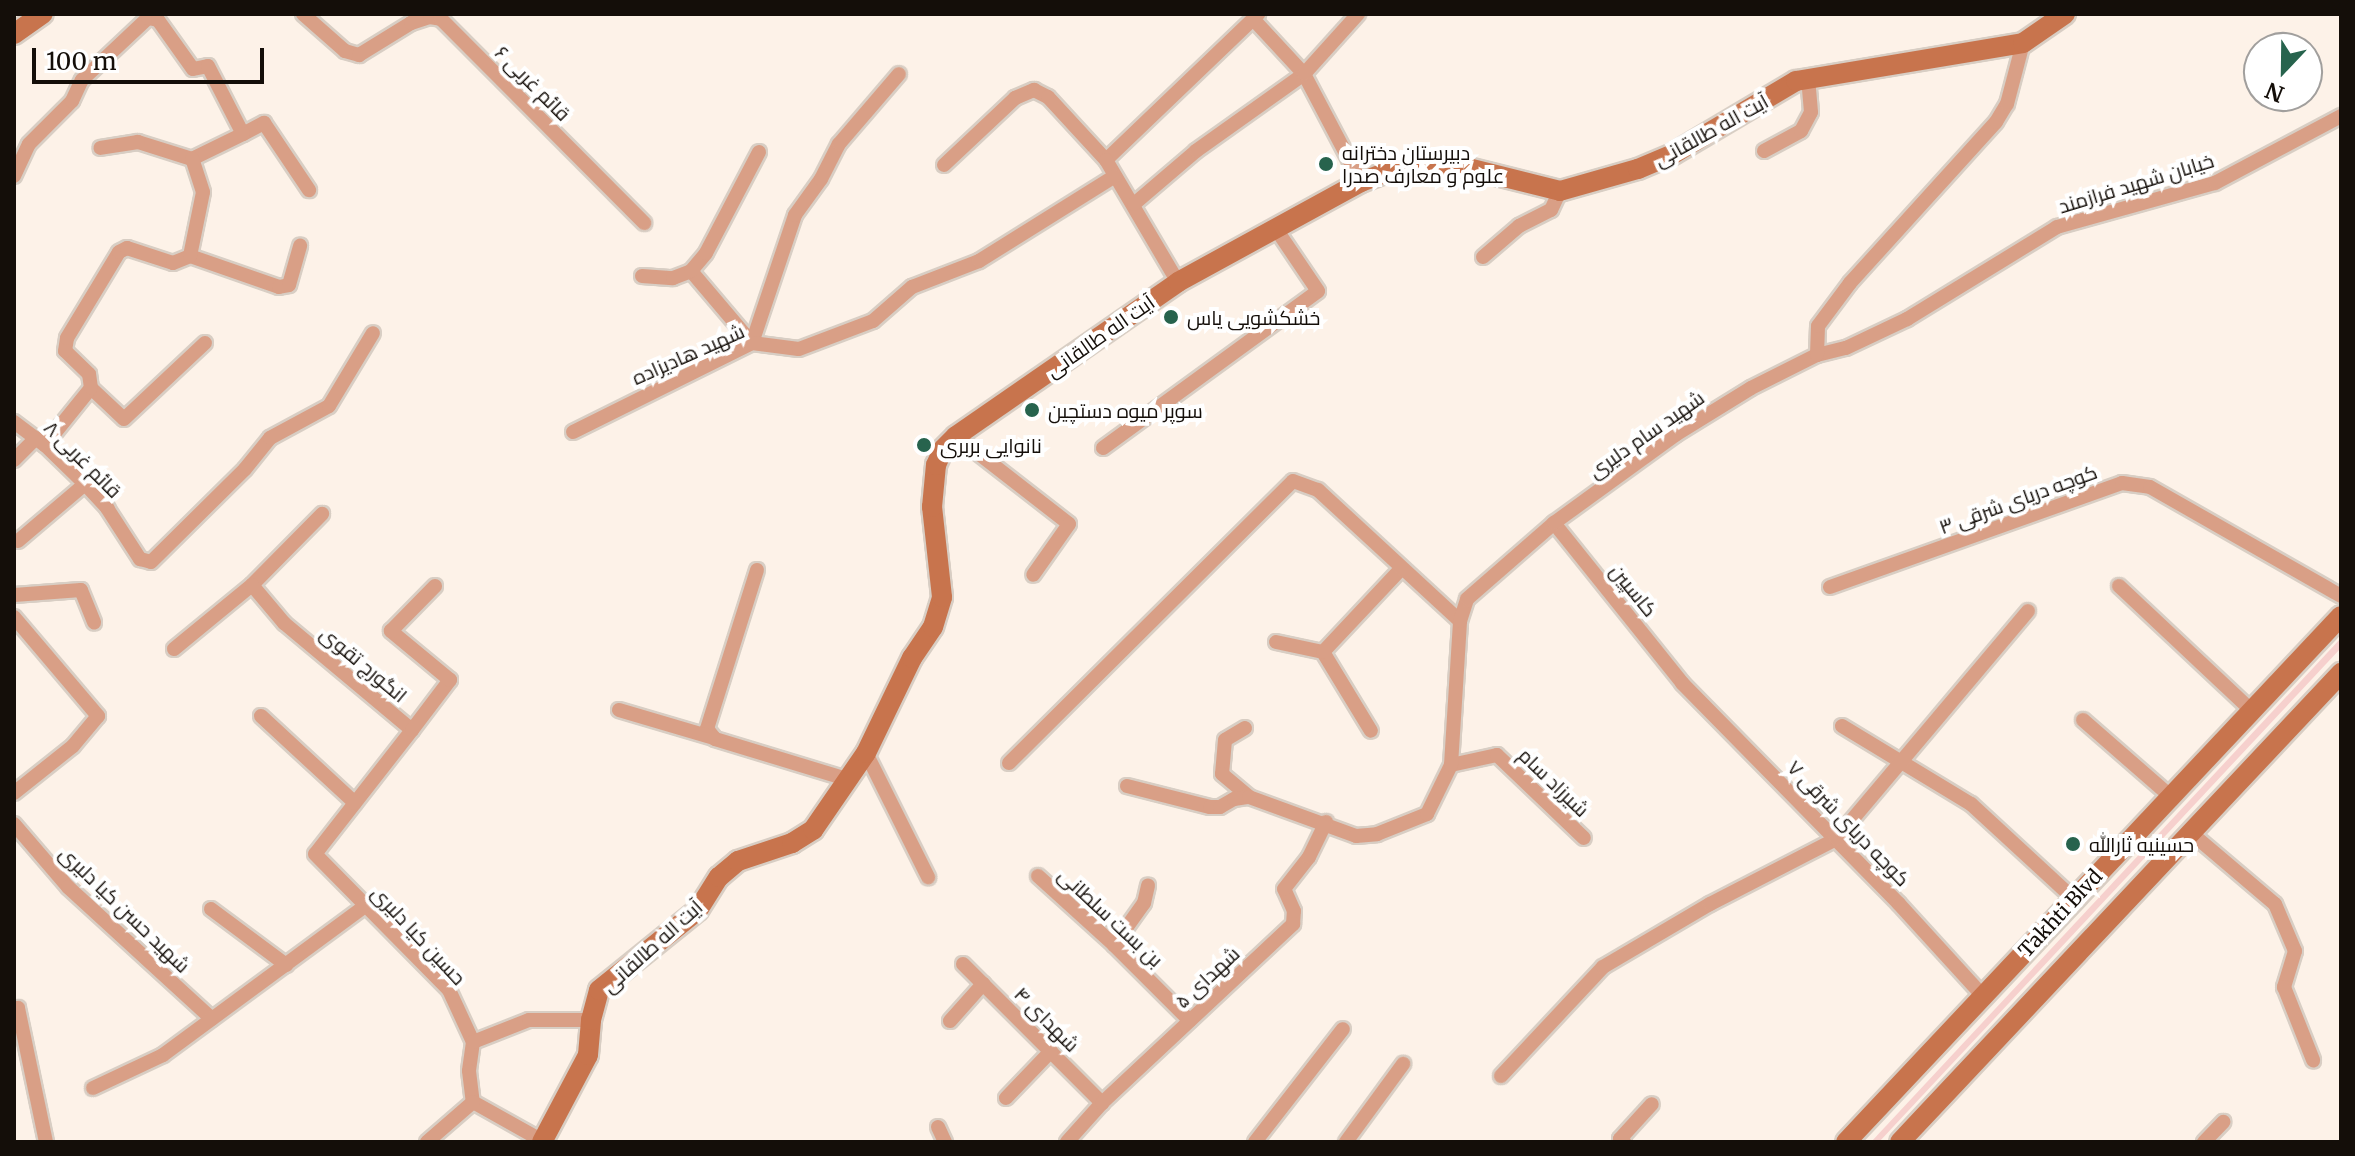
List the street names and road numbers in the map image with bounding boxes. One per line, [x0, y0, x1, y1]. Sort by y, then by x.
street label: قائم غربی ۶ [490, 40, 576, 126]
street label: آیت اله طالقانی [1650, 89, 1772, 171]
street label: خیابان شهید فرازمند [2055, 148, 2217, 218]
street label: آیت اله طالقانی [1041, 290, 1159, 382]
street label: شهید هادیزاده [628, 319, 748, 389]
street label: شهید سام دلیری [1584, 385, 1708, 483]
street label: قائم غربی ۸ [39, 415, 127, 503]
street label: کوچه دریای شرقی ۳ [1936, 459, 2100, 539]
street label: کاسپين [1606, 559, 1662, 621]
street label: انگورج تقوی [316, 621, 412, 707]
street label: شیرزاد سام [1514, 743, 1594, 821]
street label: کوچه دریای شرقی ۷ [1783, 755, 1915, 891]
street label: شهید حسن کیا دلیری [55, 841, 195, 977]
street label: بن بست سلطانی [1054, 862, 1168, 972]
street label: Takhti Blvd [2013, 864, 2107, 962]
street label: حسین کیا دلیری [367, 880, 471, 990]
street label: آیت اله طالقانی [597, 895, 707, 997]
street label: شهدای ۵ [1170, 941, 1244, 1013]
street label: شهدای ۴ [1010, 982, 1084, 1056]

